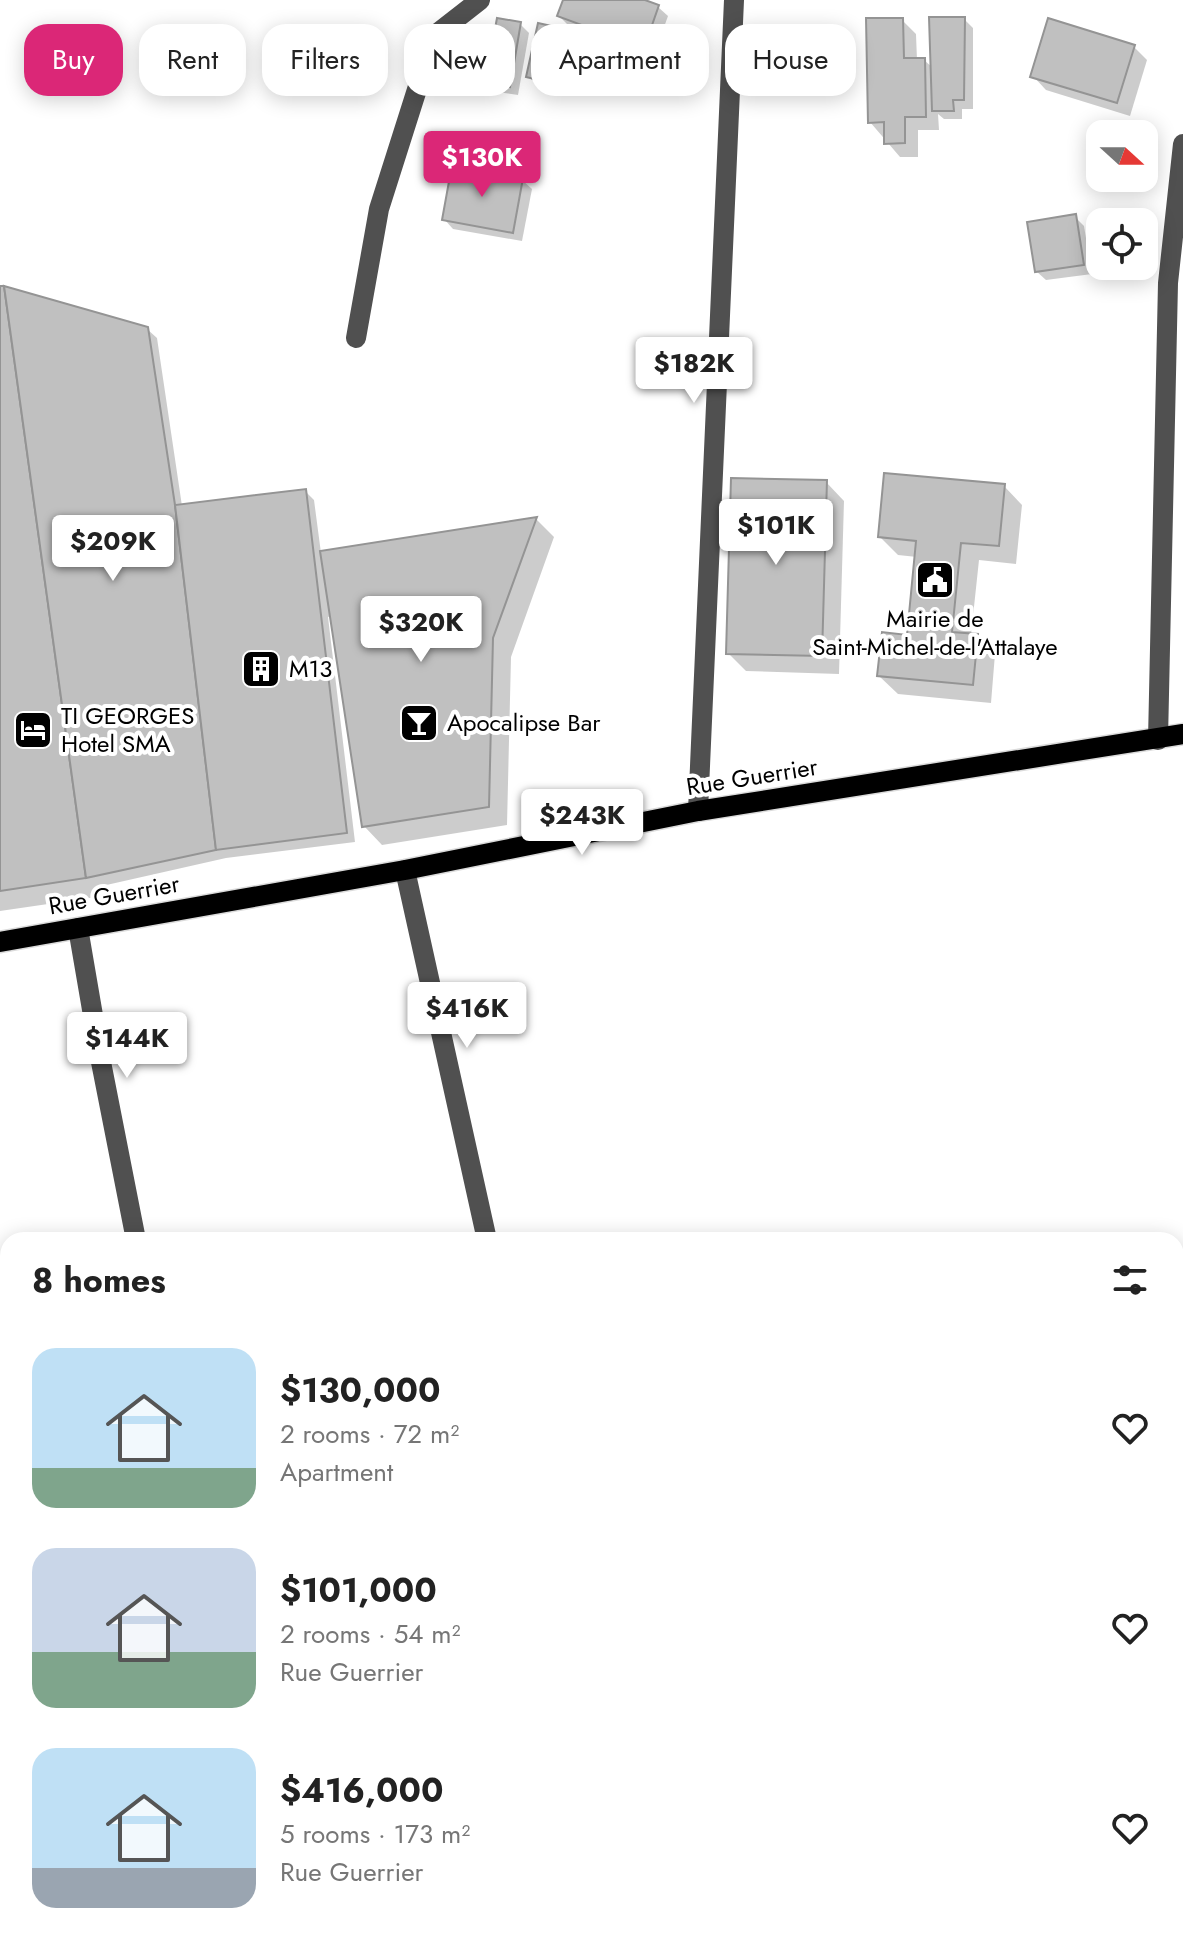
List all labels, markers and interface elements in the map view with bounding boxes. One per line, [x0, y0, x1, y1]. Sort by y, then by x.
chip: Buy [24, 24, 123, 96]
chip: Rent [139, 24, 246, 96]
chip: Filters [262, 24, 388, 96]
chip: New [404, 24, 515, 96]
chip: Apartment [531, 24, 709, 96]
chip: House [725, 24, 856, 96]
north arrow [1086, 120, 1158, 192]
map controls [1086, 120, 1158, 280]
pin: $130K [426, 131, 538, 199]
text: $130K [442, 138, 522, 176]
button: locate [1086, 208, 1158, 280]
pin: $182K [638, 337, 750, 405]
text: $182K [654, 344, 734, 382]
pin: $101K [720, 499, 832, 567]
text: $101K [737, 506, 815, 544]
pin: $209K [57, 515, 169, 583]
text: $209K [70, 522, 156, 560]
public building icon: Mairie de Saint-Michel-de-l'Attalaye [914, 559, 956, 601]
pin: $320K [365, 596, 477, 664]
place label: Mairie de Saint-Michel-de-l'Attalaye [812, 601, 1058, 664]
text: $320K [379, 603, 463, 641]
building icon: M13 [240, 648, 282, 690]
place label: M13 [289, 651, 332, 686]
place label: TI GEORGES Hotel SMA [61, 698, 194, 761]
bar icon: Apocalipse Bar [398, 702, 440, 744]
place label: Apocalipse Bar [447, 705, 601, 740]
hotel icon: TI GEORGES Hotel SMA [12, 709, 54, 751]
street label: Rue Guerrier [684, 749, 821, 804]
pin: $243K [526, 789, 638, 857]
text: $243K [539, 796, 625, 834]
street label: Rue Guerrier [46, 866, 183, 923]
pin: $416K [411, 982, 523, 1050]
text: $416K [425, 989, 509, 1027]
pin: $144K [71, 1012, 183, 1080]
text: $144K [85, 1019, 169, 1057]
text: 8 homes [32, 1256, 166, 1305]
icon: filters [1108, 1258, 1152, 1302]
text: $130,000 [280, 1366, 441, 1415]
icon: home [96, 1380, 192, 1476]
icon: heart [1108, 1406, 1152, 1450]
text: 2 rooms · 72 m² [280, 1415, 459, 1453]
text: Apartment [280, 1453, 393, 1491]
text: $101,000 [280, 1566, 437, 1615]
icon: home [96, 1580, 192, 1676]
icon: heart [1108, 1606, 1152, 1650]
text: 2 rooms · 54 m² [280, 1615, 461, 1653]
text: Rue Guerrier [280, 1653, 424, 1691]
text: $416,000 [280, 1766, 443, 1815]
icon: home [96, 1780, 192, 1876]
icon: heart [1108, 1806, 1152, 1850]
text: 5 rooms · 173 m² [280, 1815, 470, 1853]
text: Rue Guerrier [280, 1853, 424, 1891]

